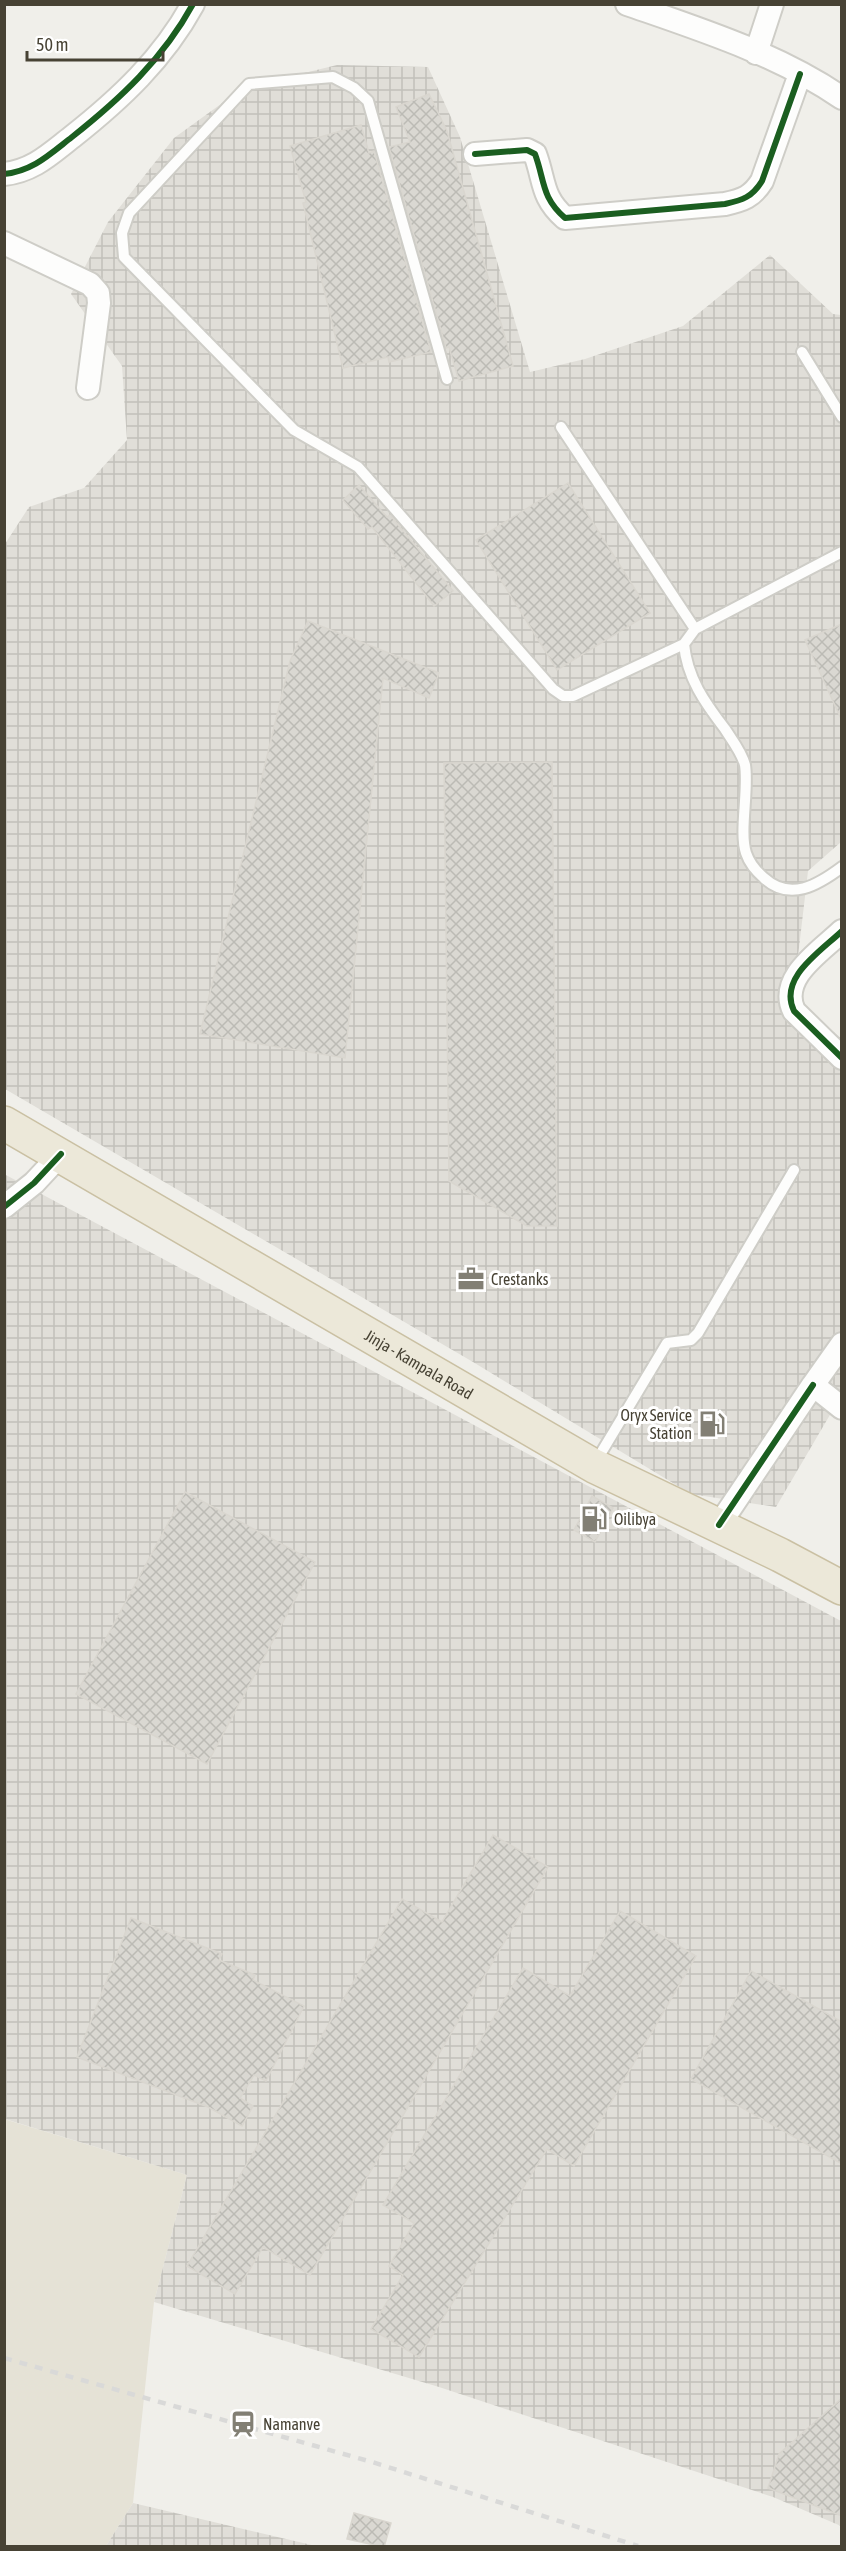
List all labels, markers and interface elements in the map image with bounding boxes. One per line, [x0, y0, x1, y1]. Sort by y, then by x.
scale bar [27, 24, 164, 62]
text: 50 m [36, 34, 68, 55]
office icon: Crestanks [456, 1264, 486, 1294]
place label: Crestanks [491, 1270, 549, 1288]
street label: Jinja - Kampala Road [362, 1326, 476, 1403]
place label: Oryx Service Station [621, 1406, 692, 1442]
fuel station icon: Oryx Service Station [697, 1409, 727, 1439]
fuel station icon: Oilibya [579, 1504, 609, 1534]
place label: Oilibya [614, 1510, 656, 1529]
station icon: Namanve [228, 2409, 258, 2439]
place label: Namanve [263, 2415, 320, 2433]

